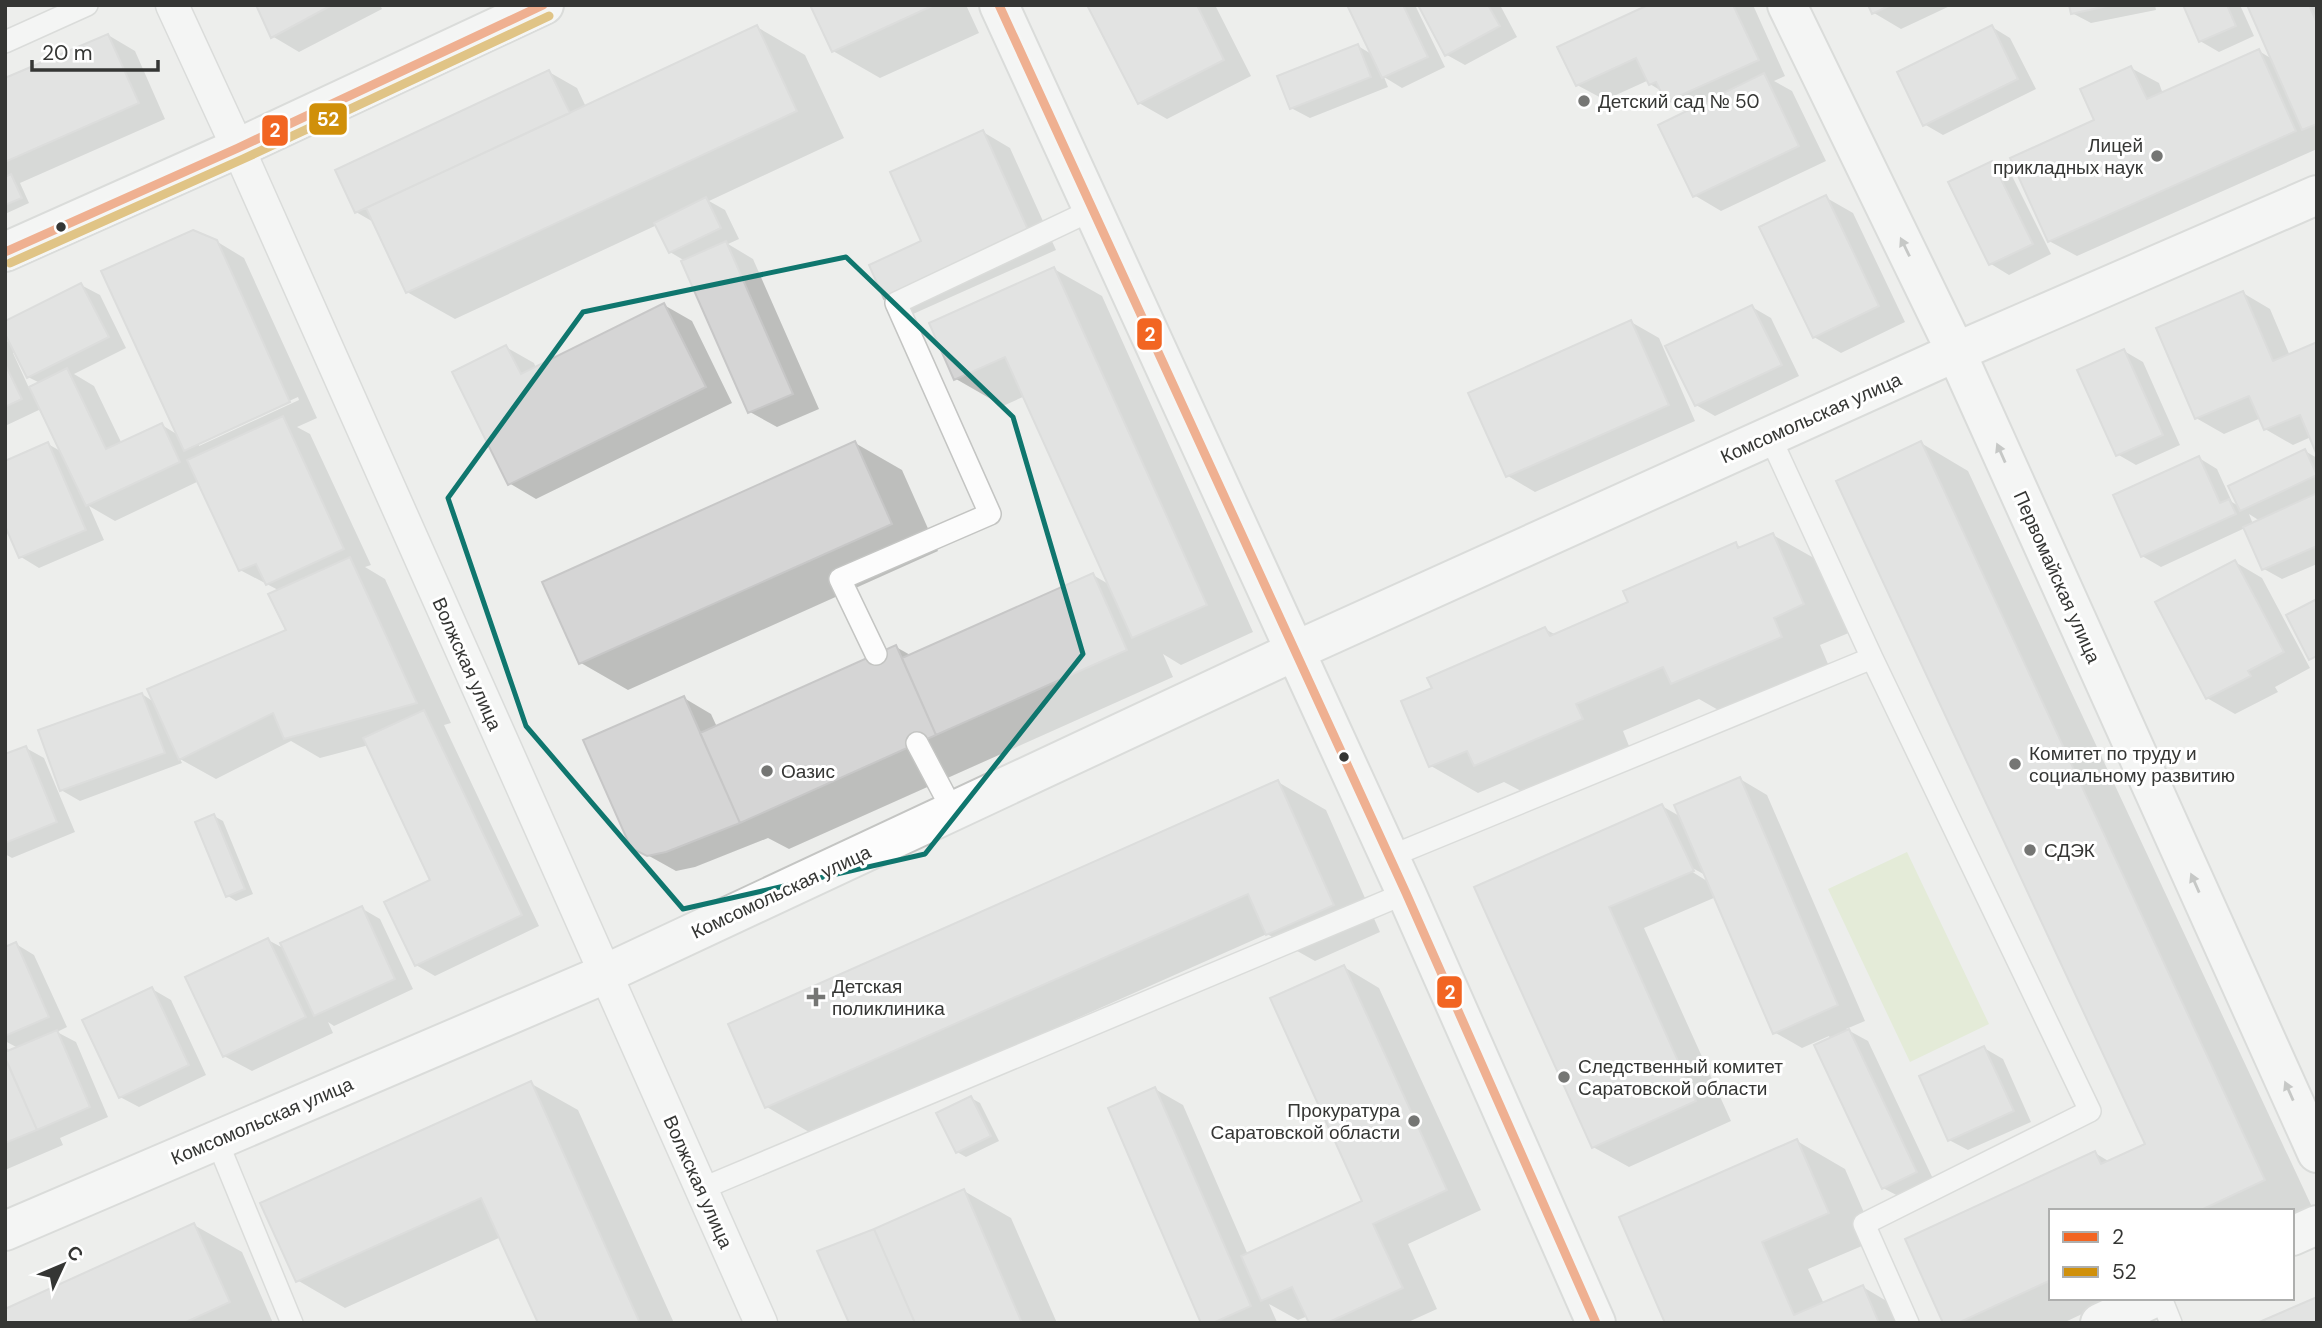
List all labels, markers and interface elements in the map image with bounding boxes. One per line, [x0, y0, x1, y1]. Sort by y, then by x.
scale bar [32, 28, 158, 72]
text: 20 m [42, 39, 93, 67]
place label: Детский сад № 50 [1598, 89, 1760, 114]
marker: Детский сад № 50 [1576, 93, 1592, 109]
line badge: 52 [308, 102, 348, 136]
text: 52 [317, 107, 339, 132]
line badge: 2 [261, 114, 289, 147]
text: 2 [270, 118, 281, 143]
place label: Лицей прикладных наук [1993, 133, 2144, 180]
marker: Лицей прикладных наук [2149, 148, 2165, 164]
unlabelled marker [54, 220, 68, 234]
one-way arrow [1899, 237, 1910, 257]
line badge: 2 [1136, 317, 1163, 351]
text: 2 [1145, 322, 1156, 347]
street label: Комсомольская улица [1717, 367, 1906, 469]
one-way arrow [1995, 442, 2006, 463]
street label: Первомайская улица [2008, 487, 2106, 667]
street label: Волжская улица [426, 594, 508, 735]
place label: Комитет по труду и социальному развитию [2029, 741, 2235, 788]
unlabelled marker [1337, 750, 1351, 764]
marker: Комитет по труду и социальному развитию [2007, 756, 2023, 772]
place label: Оазис [781, 759, 835, 784]
marker: Оазис [759, 763, 775, 779]
place label: СДЭК [2044, 838, 2095, 863]
street label: Комсомольская улица [687, 839, 875, 945]
marker: СДЭК [2022, 842, 2038, 858]
one-way arrow [2189, 873, 2200, 894]
place label: Детская поликлиника [832, 974, 945, 1021]
line badge: 2 [1436, 975, 1463, 1009]
text: 2 [1445, 980, 1456, 1005]
marker: Детская поликлиника [806, 987, 826, 1007]
place label: Следственный комитет Саратовской области [1578, 1054, 1783, 1101]
marker: Следственный комитет Саратовской области [1556, 1069, 1572, 1085]
street label: Комсомольская улица [167, 1071, 357, 1171]
one-way arrow [2283, 1081, 2295, 1101]
place label: Прокуратура Саратовской области [1211, 1098, 1400, 1145]
street label: Волжская улица [657, 1112, 739, 1253]
marker: Прокуратура Саратовской области [1406, 1113, 1422, 1129]
legend [2049, 1209, 2294, 1300]
text: 2 [2112, 1223, 2124, 1251]
north arrow [28, 1230, 98, 1300]
text: С [61, 1240, 89, 1267]
text: 52 [2112, 1258, 2137, 1286]

